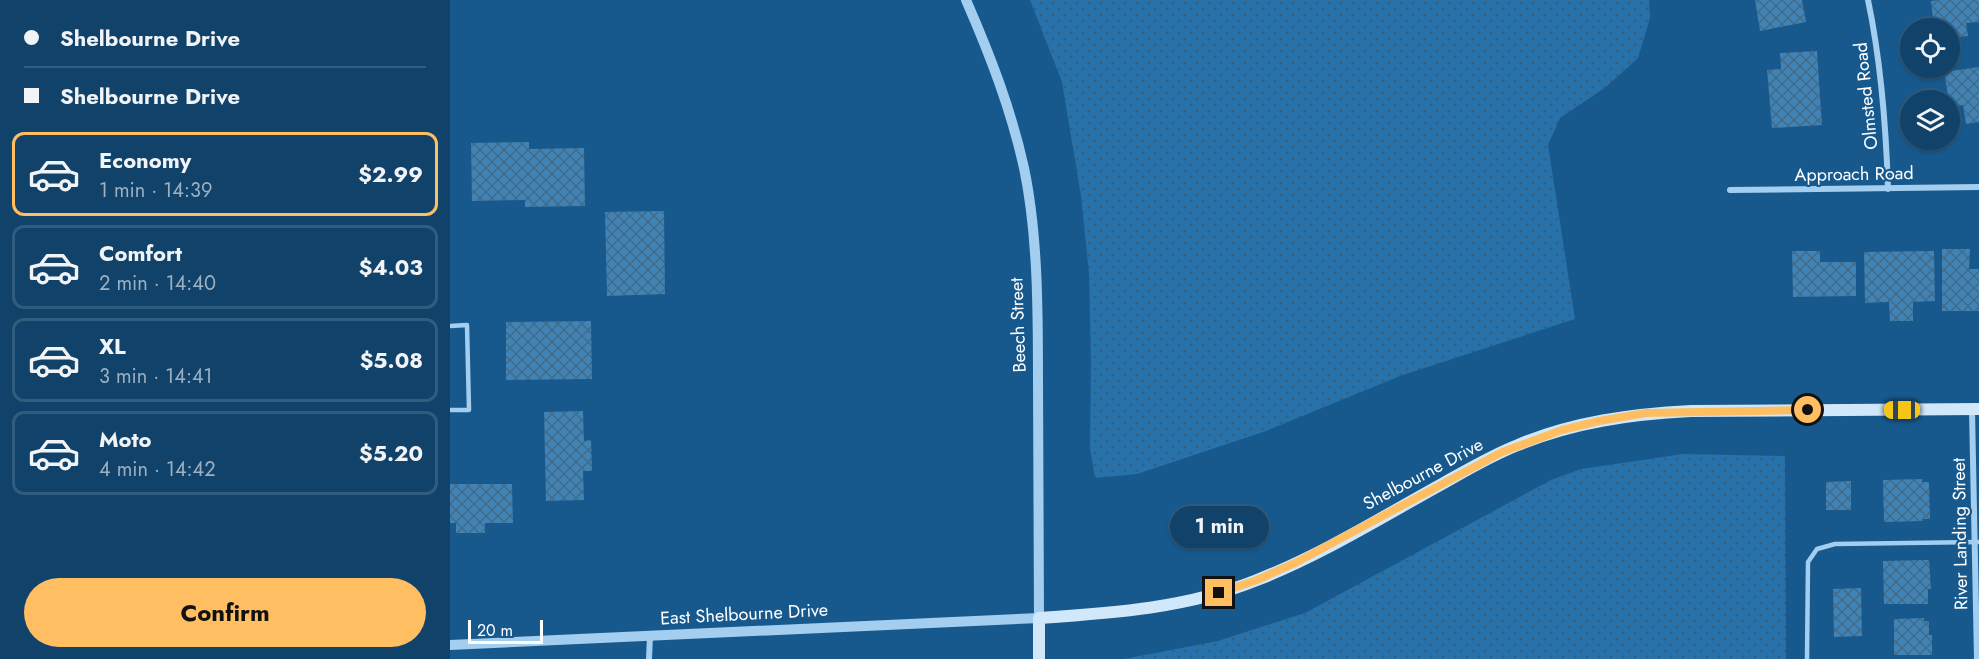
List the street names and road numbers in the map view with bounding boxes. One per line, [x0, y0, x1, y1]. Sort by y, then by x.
street label: Olmsted Road [1847, 41, 1885, 151]
street label: Approach Road [1794, 160, 1914, 188]
street label: Beech Street [1003, 276, 1033, 373]
street label: Shelbourne Drive [1358, 431, 1488, 517]
street label: River Landing Street [1946, 457, 1974, 610]
street label: East Shelbourne Drive [659, 597, 829, 631]

